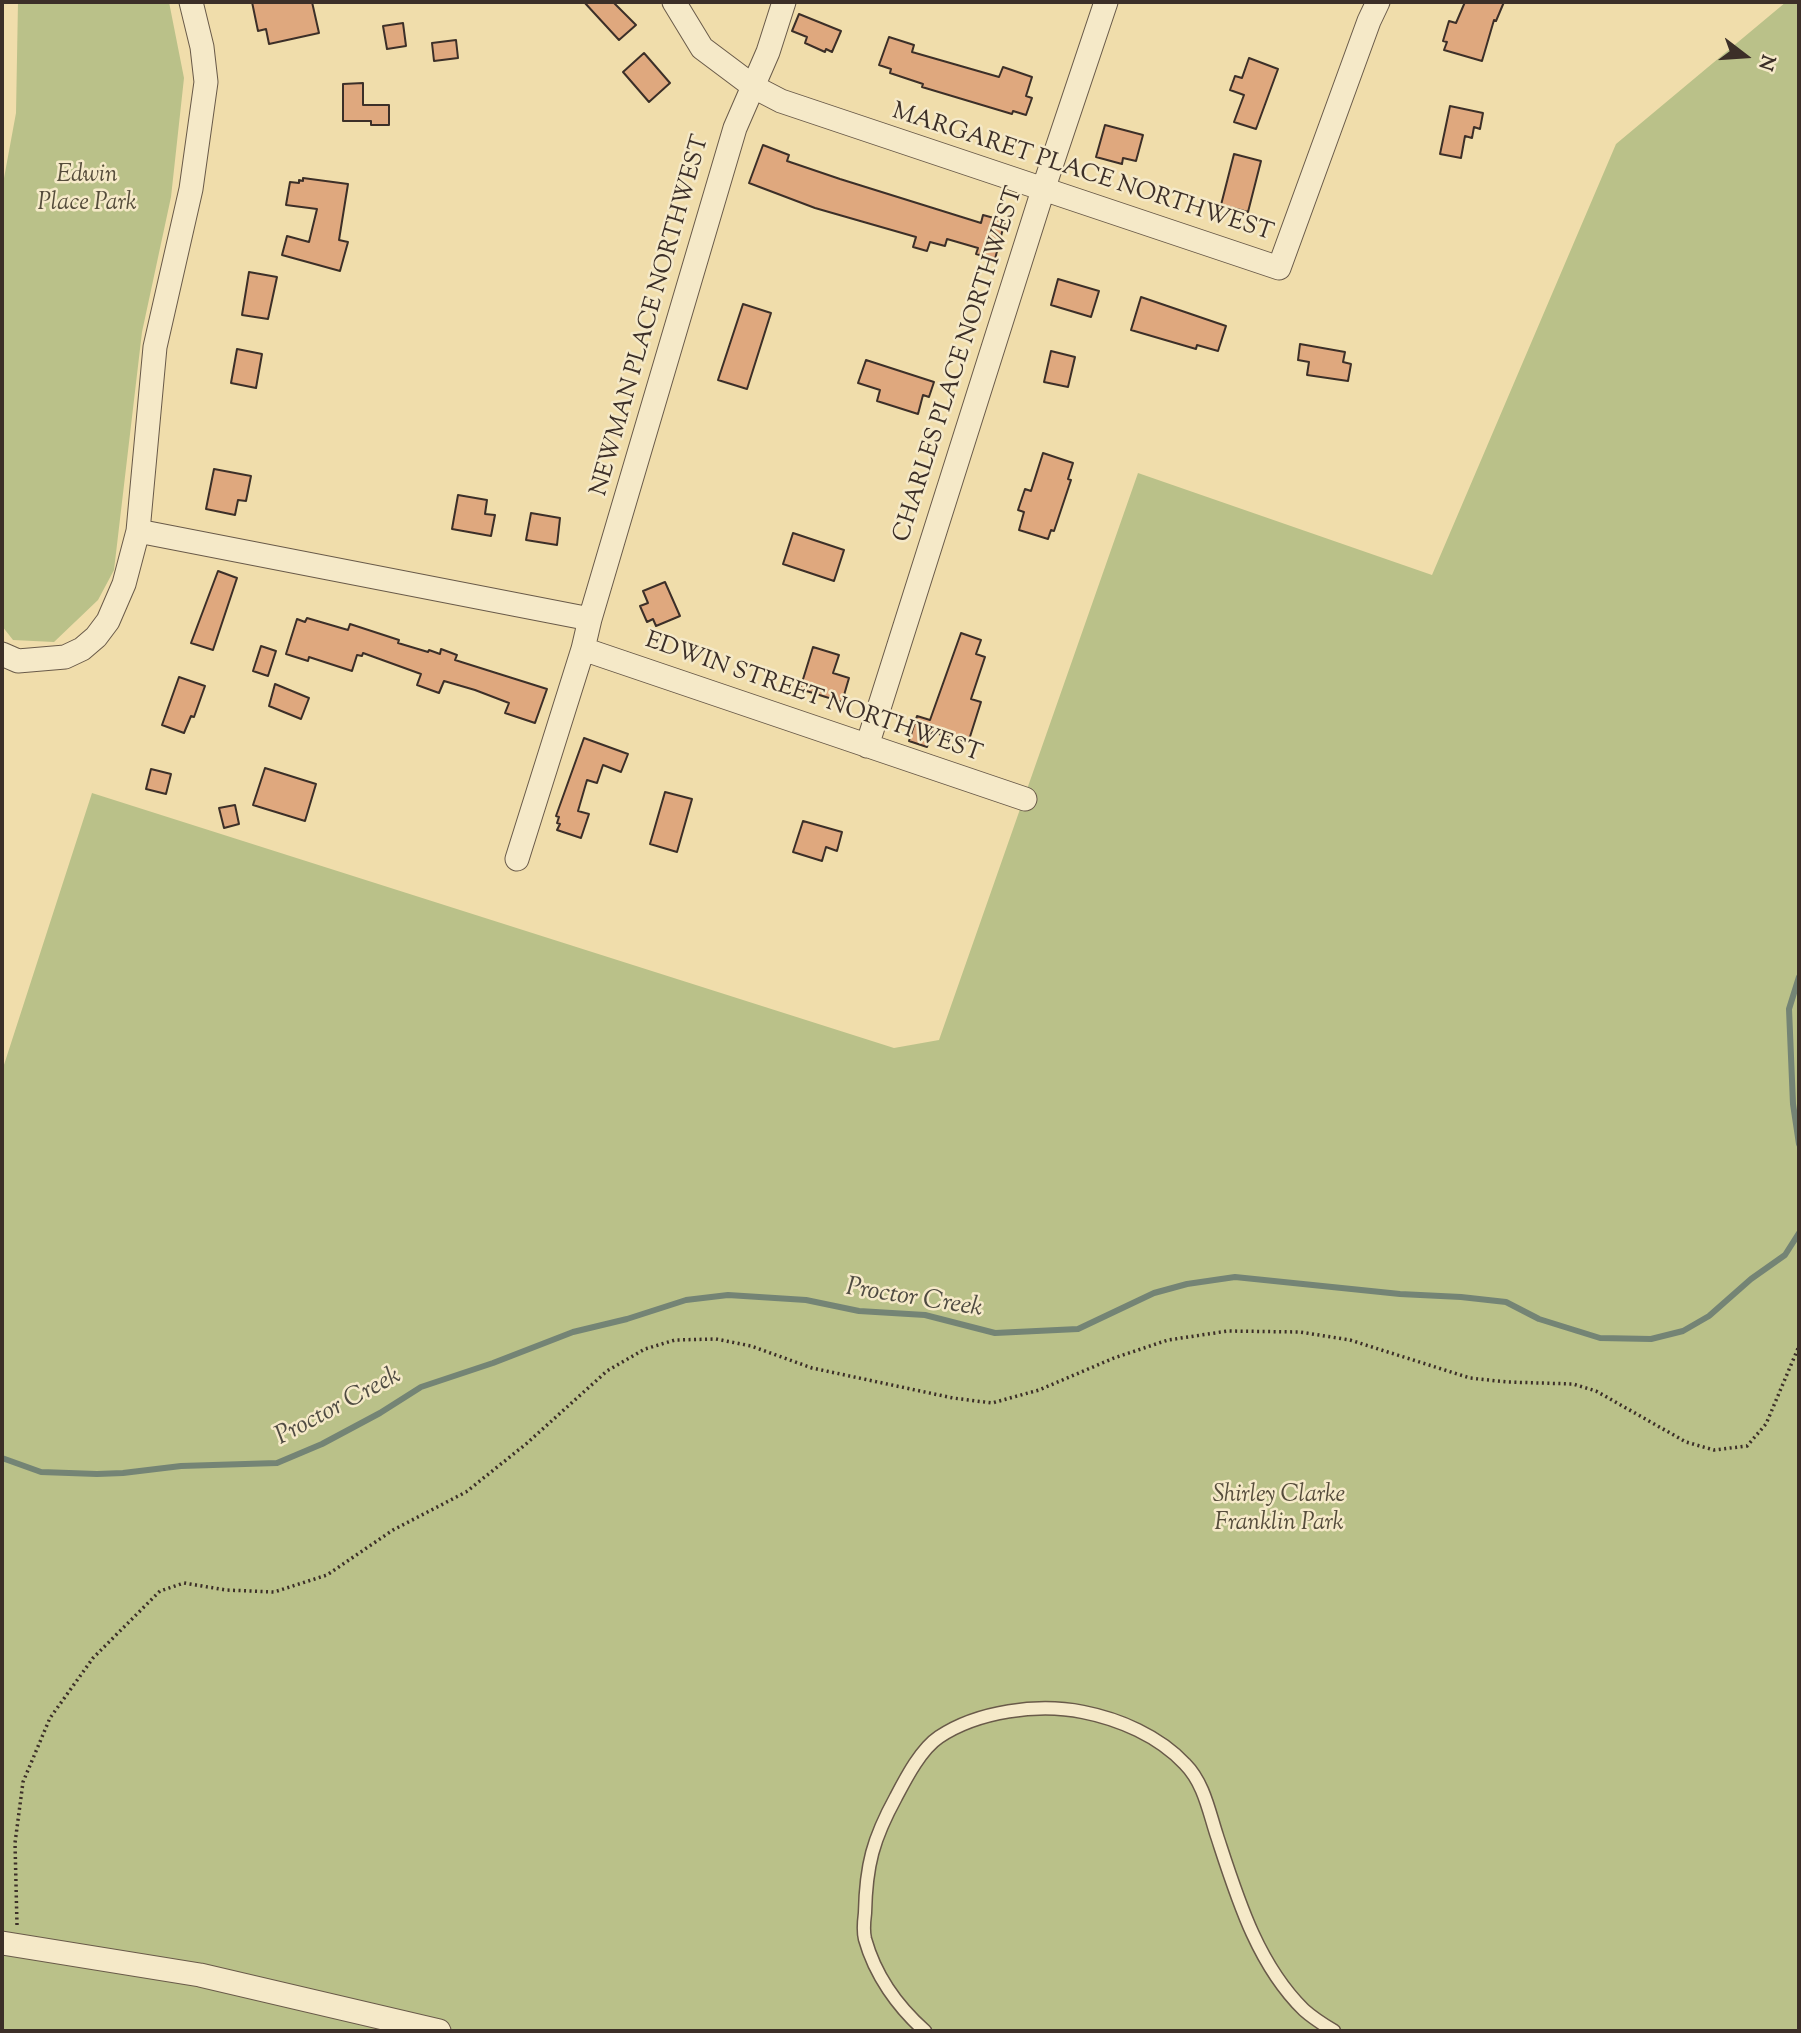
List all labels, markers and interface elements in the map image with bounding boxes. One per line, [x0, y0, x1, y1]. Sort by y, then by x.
north arrow [1710, 21, 1780, 91]
text: N [1750, 51, 1781, 73]
street label: MARGARET PLACE NORTHWEST [888, 99, 1276, 249]
street label: NEWMAN PLACE NORTHWEST [587, 132, 717, 500]
park label: Edwin Place Park [37, 163, 137, 219]
street label: CHARLES PLACE NORTHWEST [889, 184, 1031, 546]
street label: EDWIN STREET NORTHWEST [641, 628, 985, 770]
water label: Proctor Creek [844, 1274, 984, 1326]
water label: Proctor Creek [271, 1362, 407, 1454]
park label: Shirley Clarke Franklin Park [1213, 1483, 1345, 1539]

